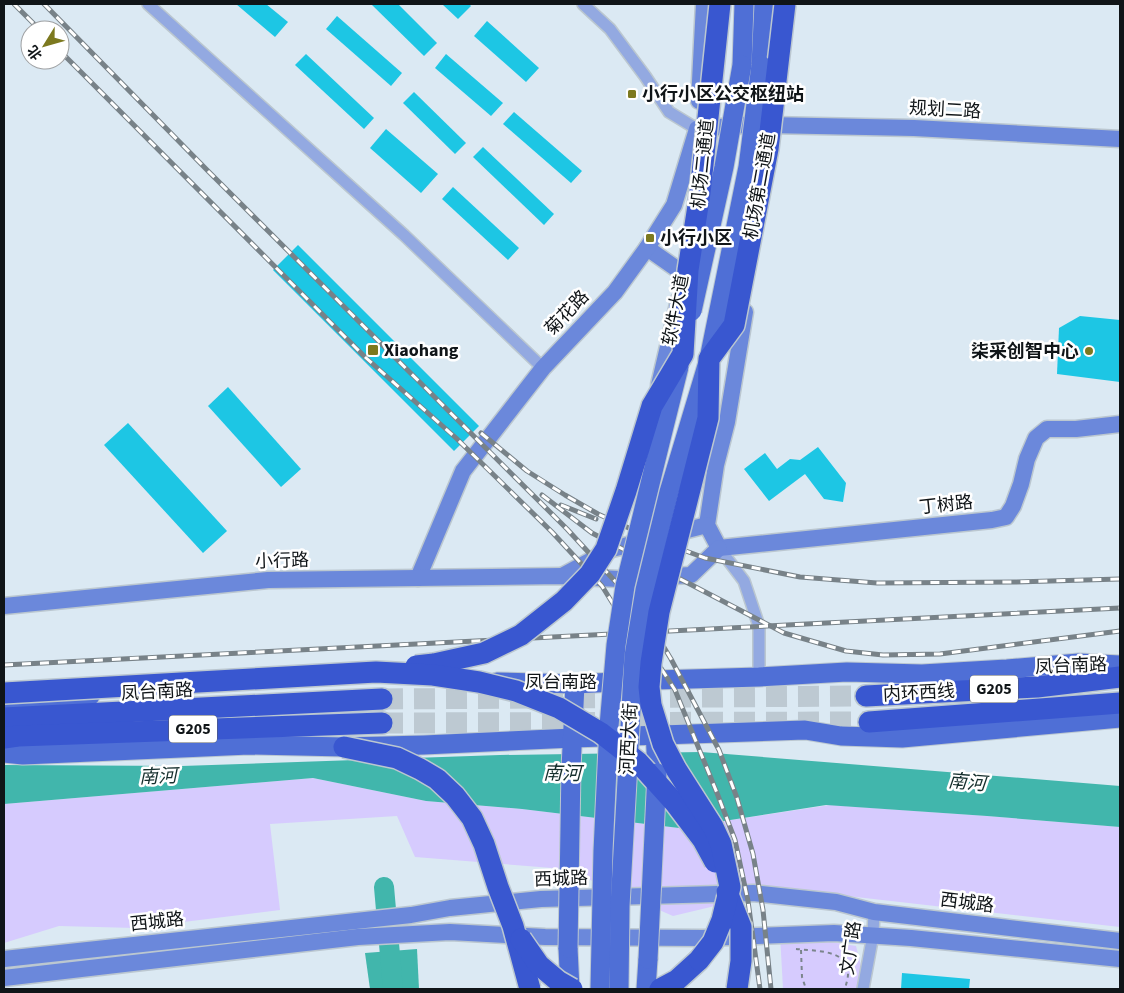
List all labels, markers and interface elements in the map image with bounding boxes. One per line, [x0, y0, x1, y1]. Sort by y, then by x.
north arrow [20, 20, 70, 70]
text: 北 [23, 41, 48, 64]
place label: 小行小区公交枢纽站 [642, 82, 804, 107]
marker: 小行小区公交枢纽站 [626, 88, 638, 100]
street label: 规划二路 [908, 96, 982, 124]
street label: 机场二通道 [686, 118, 720, 210]
street label: 机场第二通道 [738, 131, 782, 241]
place label: 小行小区 [660, 226, 732, 251]
marker: 小行小区 [644, 232, 656, 244]
street label: 软件大道 [657, 272, 695, 348]
street label: 菊花路 [539, 285, 595, 341]
place label: Xiaohang [384, 338, 459, 363]
place label: 柒采创智中心 [971, 339, 1079, 364]
marker: Xiaohang [366, 343, 380, 357]
marker: 柒采创智中心 [1083, 345, 1095, 357]
street label: 丁树路 [918, 490, 974, 520]
street label: 小行路 [255, 548, 309, 574]
street label: 凤台南路 [1035, 652, 1107, 680]
street label: 凤台南路 [525, 670, 597, 695]
road number: G205 [970, 676, 1018, 702]
street label: 凤台南路 [120, 678, 194, 706]
street label: 内环西线 [882, 679, 956, 707]
street label: 河西大街 [615, 702, 643, 776]
road number: G205 [169, 716, 217, 742]
water label: 南河 [543, 760, 585, 788]
water label: 南河 [139, 763, 181, 791]
water label: 南河 [947, 768, 991, 798]
street label: 西城路 [534, 866, 588, 892]
street label: 西城路 [939, 887, 995, 919]
street label: 西城路 [129, 907, 185, 937]
street label: 文广路 [835, 920, 867, 976]

